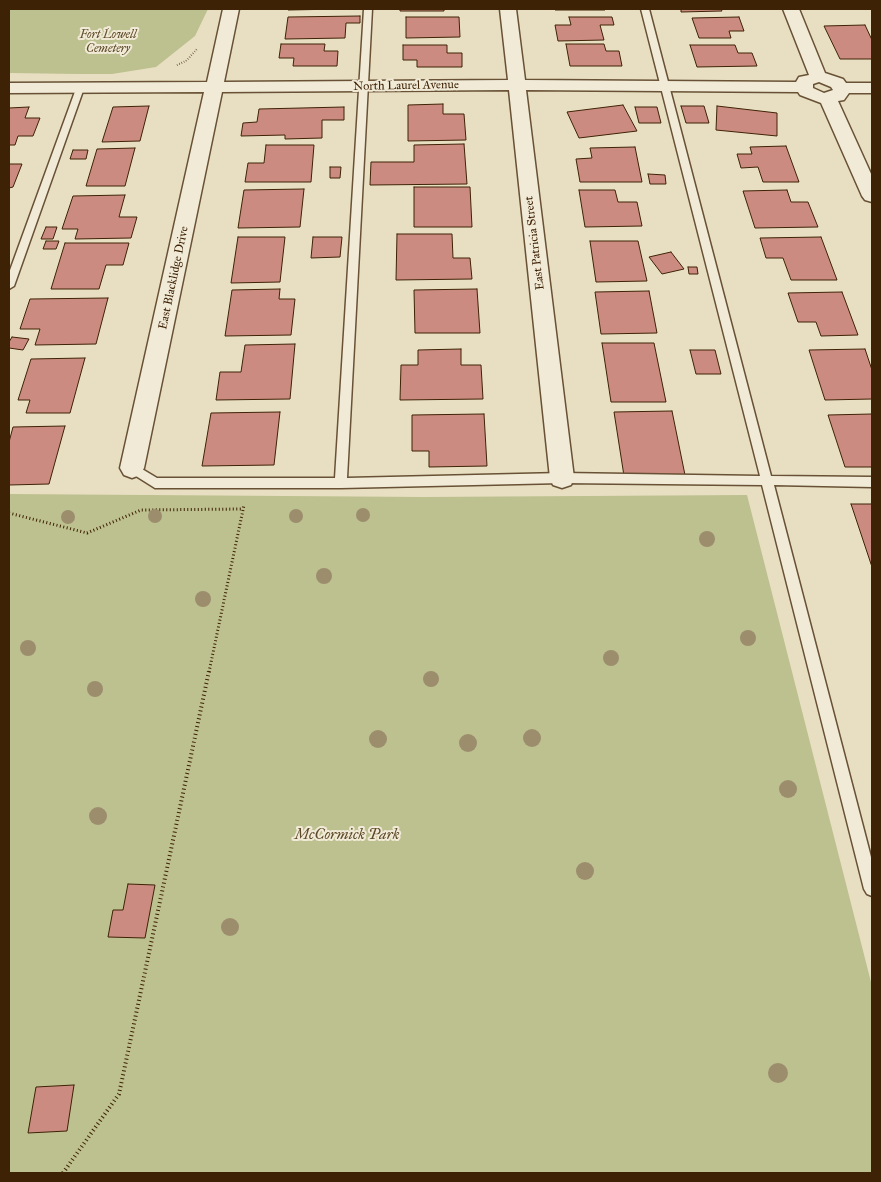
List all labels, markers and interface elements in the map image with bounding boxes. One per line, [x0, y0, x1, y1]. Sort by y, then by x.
park label: Fort Lowell Cemetery [80, 28, 136, 56]
street label: North Laurel Avenue [353, 78, 459, 94]
street label: East Patricia Street [522, 195, 548, 291]
street label: East Blacklidge Drive [156, 225, 192, 331]
park label: McCormick Park [295, 826, 399, 844]

